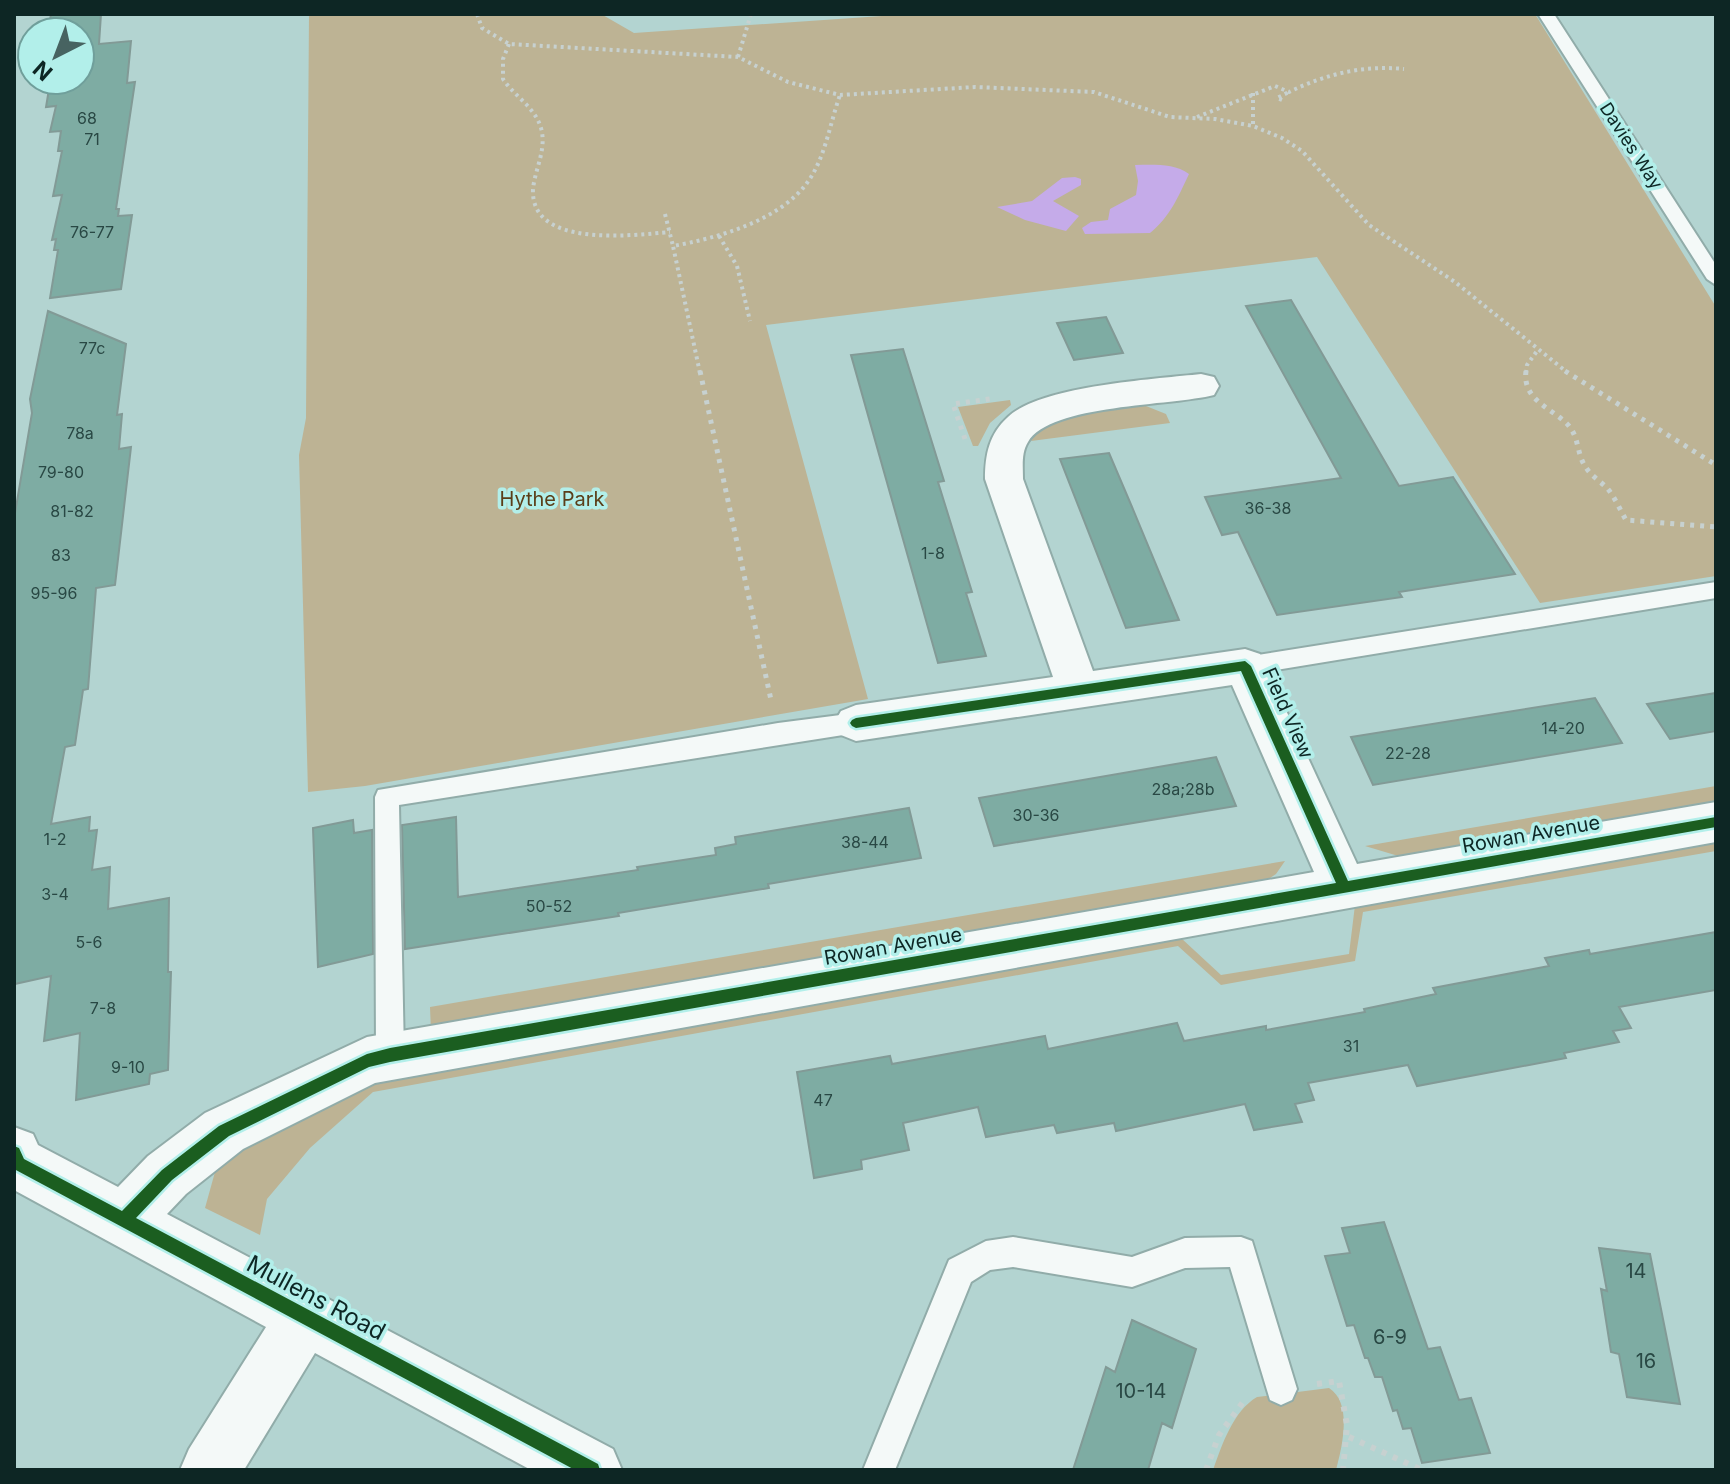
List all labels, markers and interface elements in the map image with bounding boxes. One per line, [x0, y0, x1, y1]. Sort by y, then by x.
north arrow [16, 16, 96, 96]
text: N [28, 56, 58, 86]
street label: Davies Way [1596, 98, 1667, 193]
house number: 68 [77, 108, 97, 128]
house number: 71 [84, 129, 100, 149]
house number: 76-77 [70, 222, 114, 242]
house number: 77c [79, 338, 105, 358]
house number: 78a [66, 423, 94, 443]
house number: 79-80 [38, 462, 84, 482]
park label: Hythe Park [500, 487, 605, 511]
house number: 36-38 [1245, 498, 1291, 518]
house number: 81-82 [50, 501, 94, 521]
house number: 1-8 [921, 543, 945, 563]
house number: 83 [51, 545, 71, 565]
house number: 95-96 [31, 583, 77, 603]
street label: Field View [1257, 664, 1319, 762]
house number: 14-20 [1541, 718, 1585, 738]
house number: 22-28 [1385, 743, 1431, 763]
house number: 28a;28b [1152, 779, 1214, 799]
house number: 30-36 [1013, 805, 1059, 825]
street label: Rowan Avenue [1460, 810, 1602, 858]
house number: 1-2 [43, 829, 67, 849]
house number: 38-44 [841, 832, 889, 852]
house number: 3-4 [41, 884, 69, 904]
house number: 50-52 [526, 896, 572, 916]
street label: Rowan Avenue [822, 922, 964, 970]
house number: 5-6 [75, 932, 103, 952]
house number: 7-8 [90, 998, 116, 1018]
house number: 31 [1343, 1036, 1359, 1056]
house number: 9-10 [111, 1057, 145, 1077]
house number: 47 [813, 1090, 833, 1110]
street label: Mullens Road [242, 1249, 391, 1346]
house number: 14 [1625, 1259, 1647, 1283]
house number: 6-9 [1373, 1325, 1407, 1349]
house number: 16 [1636, 1349, 1656, 1373]
house number: 10-14 [1115, 1379, 1167, 1403]

